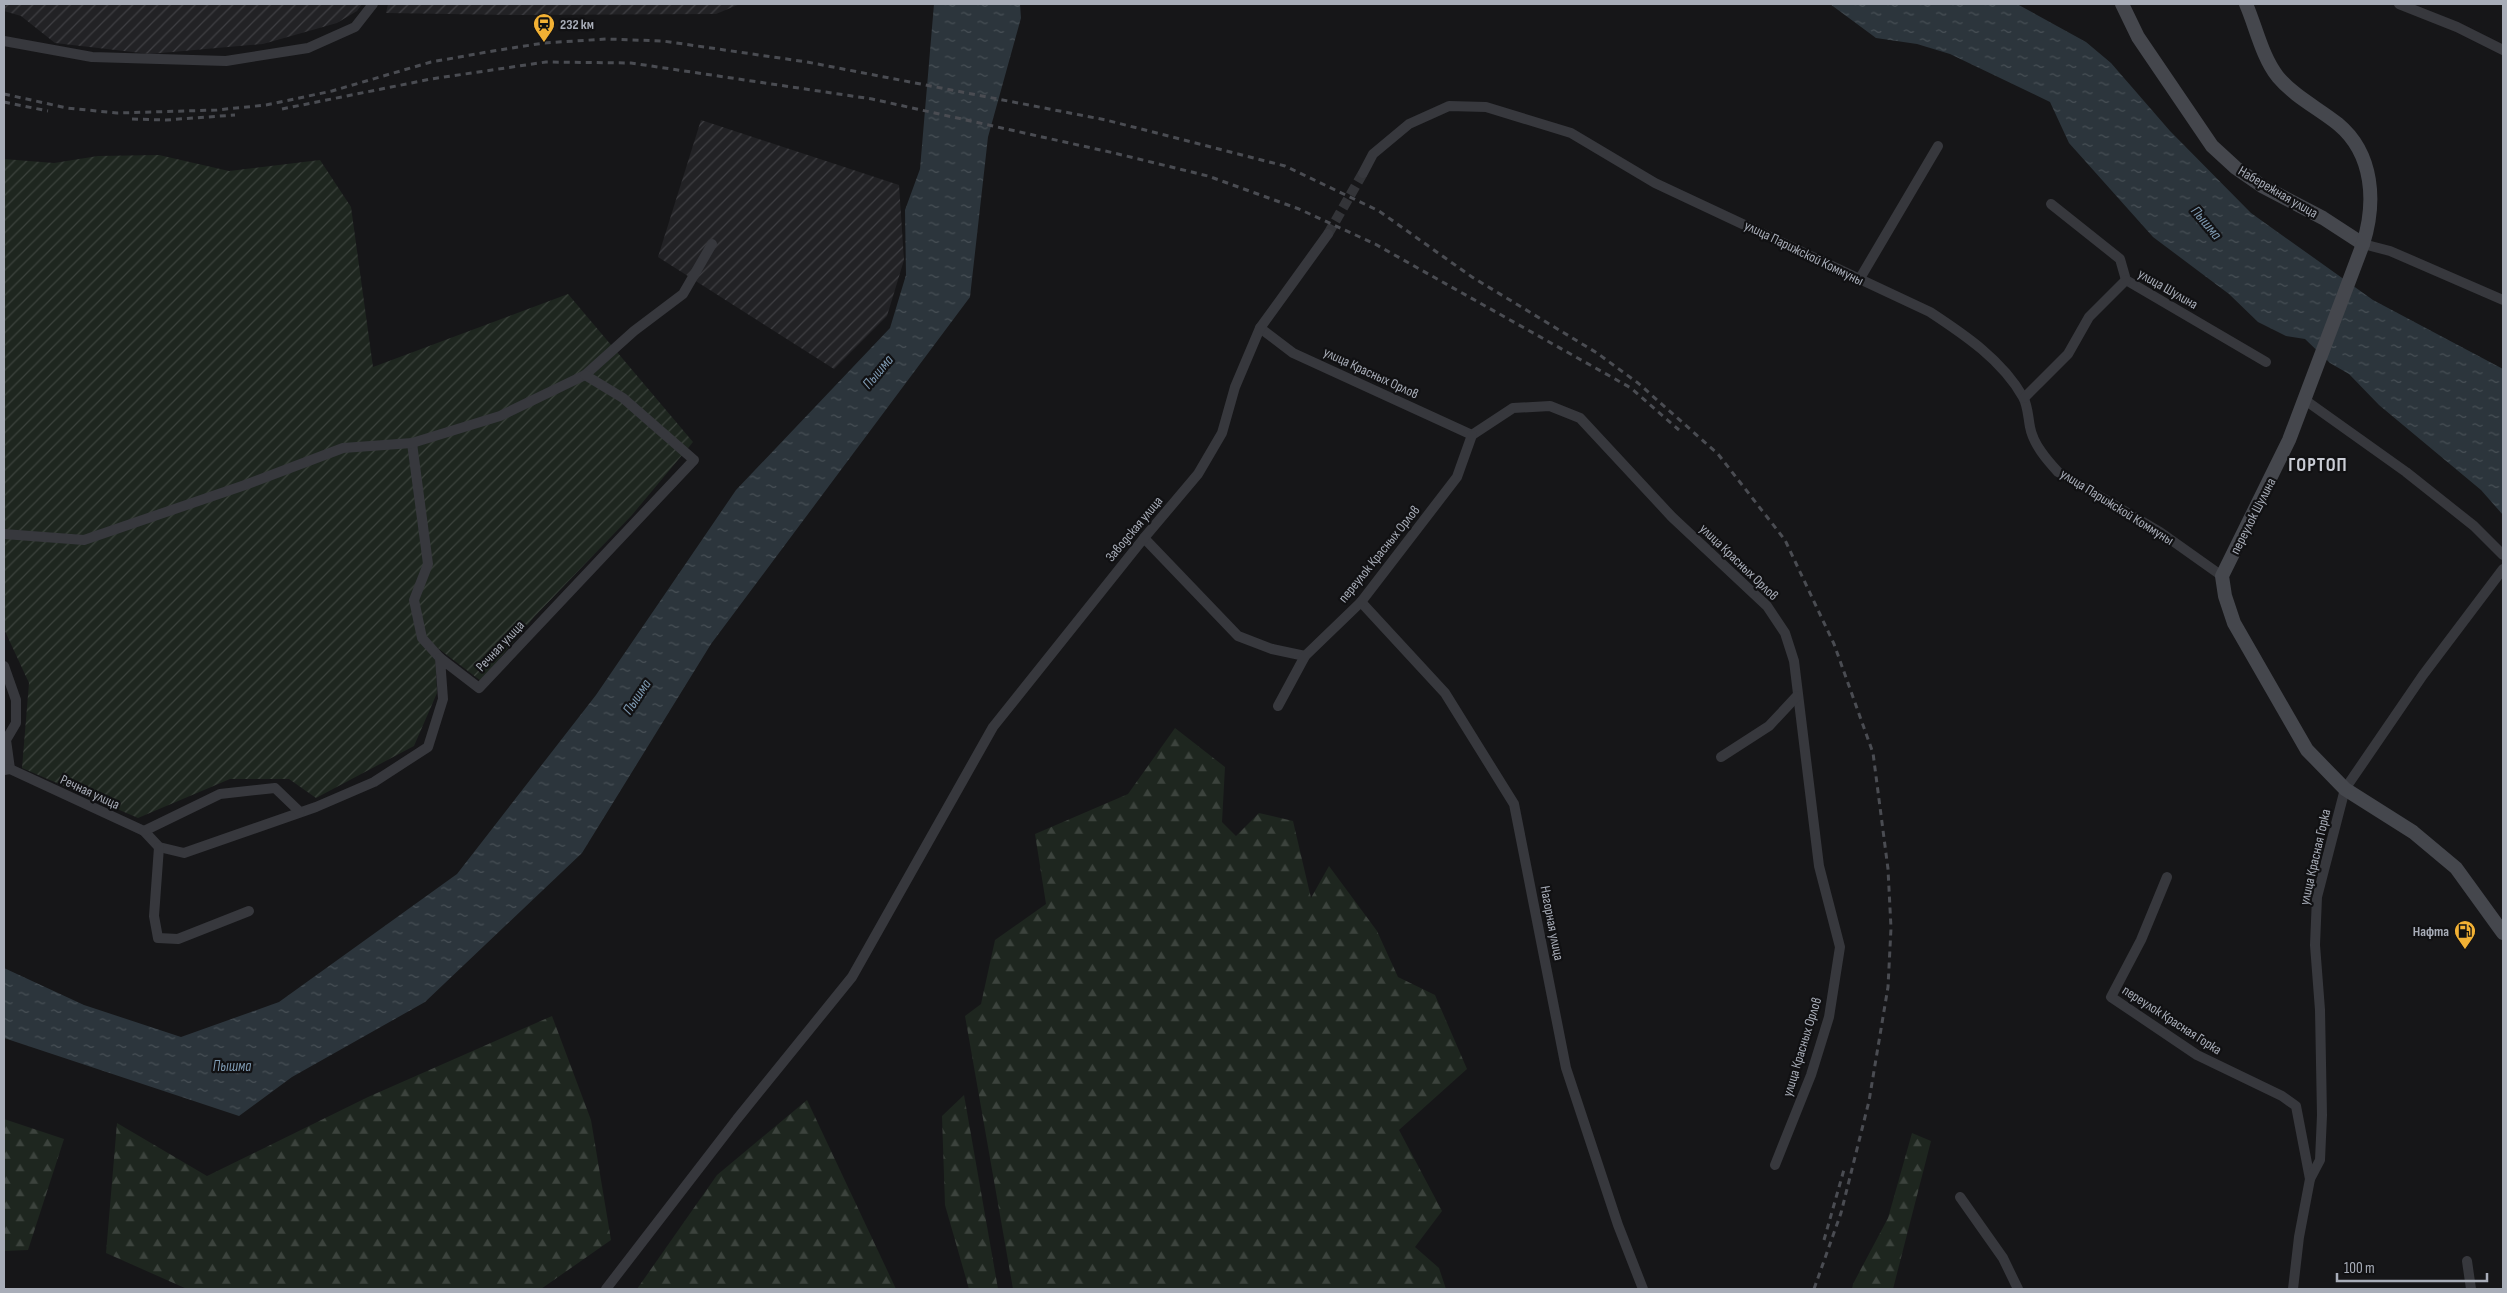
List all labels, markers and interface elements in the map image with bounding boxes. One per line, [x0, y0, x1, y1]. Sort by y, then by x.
station icon: 232 км [532, 12, 556, 43]
place label: 232 км [560, 16, 594, 33]
street label: Набережная улица [2235, 162, 2321, 222]
water label: Пышма [2186, 202, 2226, 244]
street label: улица Парижской Коммуны [1742, 217, 1866, 289]
street label: улица Шулина [2135, 265, 2201, 313]
street label: улица Красных Орлов [1321, 344, 1421, 403]
water label: Пышма [858, 351, 898, 393]
district label: ГОРТОП [2288, 454, 2348, 477]
street label: улица Парижской Коммуны [2057, 465, 2177, 549]
street label: переулок Шулина [2226, 475, 2280, 557]
street label: Заводская улица [1102, 493, 1166, 565]
street label: переулок Красных Орлов [1335, 502, 1424, 606]
street label: улица Красных Орлов [1696, 520, 1782, 604]
street label: Речная улица [472, 617, 528, 675]
water label: Пышма [618, 676, 656, 718]
street label: Речная улица [58, 771, 122, 813]
street label: улица Красная Горка [2296, 807, 2334, 907]
street label: Нагорная улица [1536, 884, 1568, 962]
fuel station icon: Нафта [2453, 919, 2477, 950]
place label: Нафта [2413, 923, 2449, 940]
street label: переулок Красная Горка [2119, 982, 2225, 1058]
street label: улица Красных Орлов [1779, 995, 1825, 1099]
water label: Пышма [213, 1057, 251, 1076]
scale bar [2337, 1250, 2487, 1282]
text: 100 m [2344, 1259, 2375, 1278]

